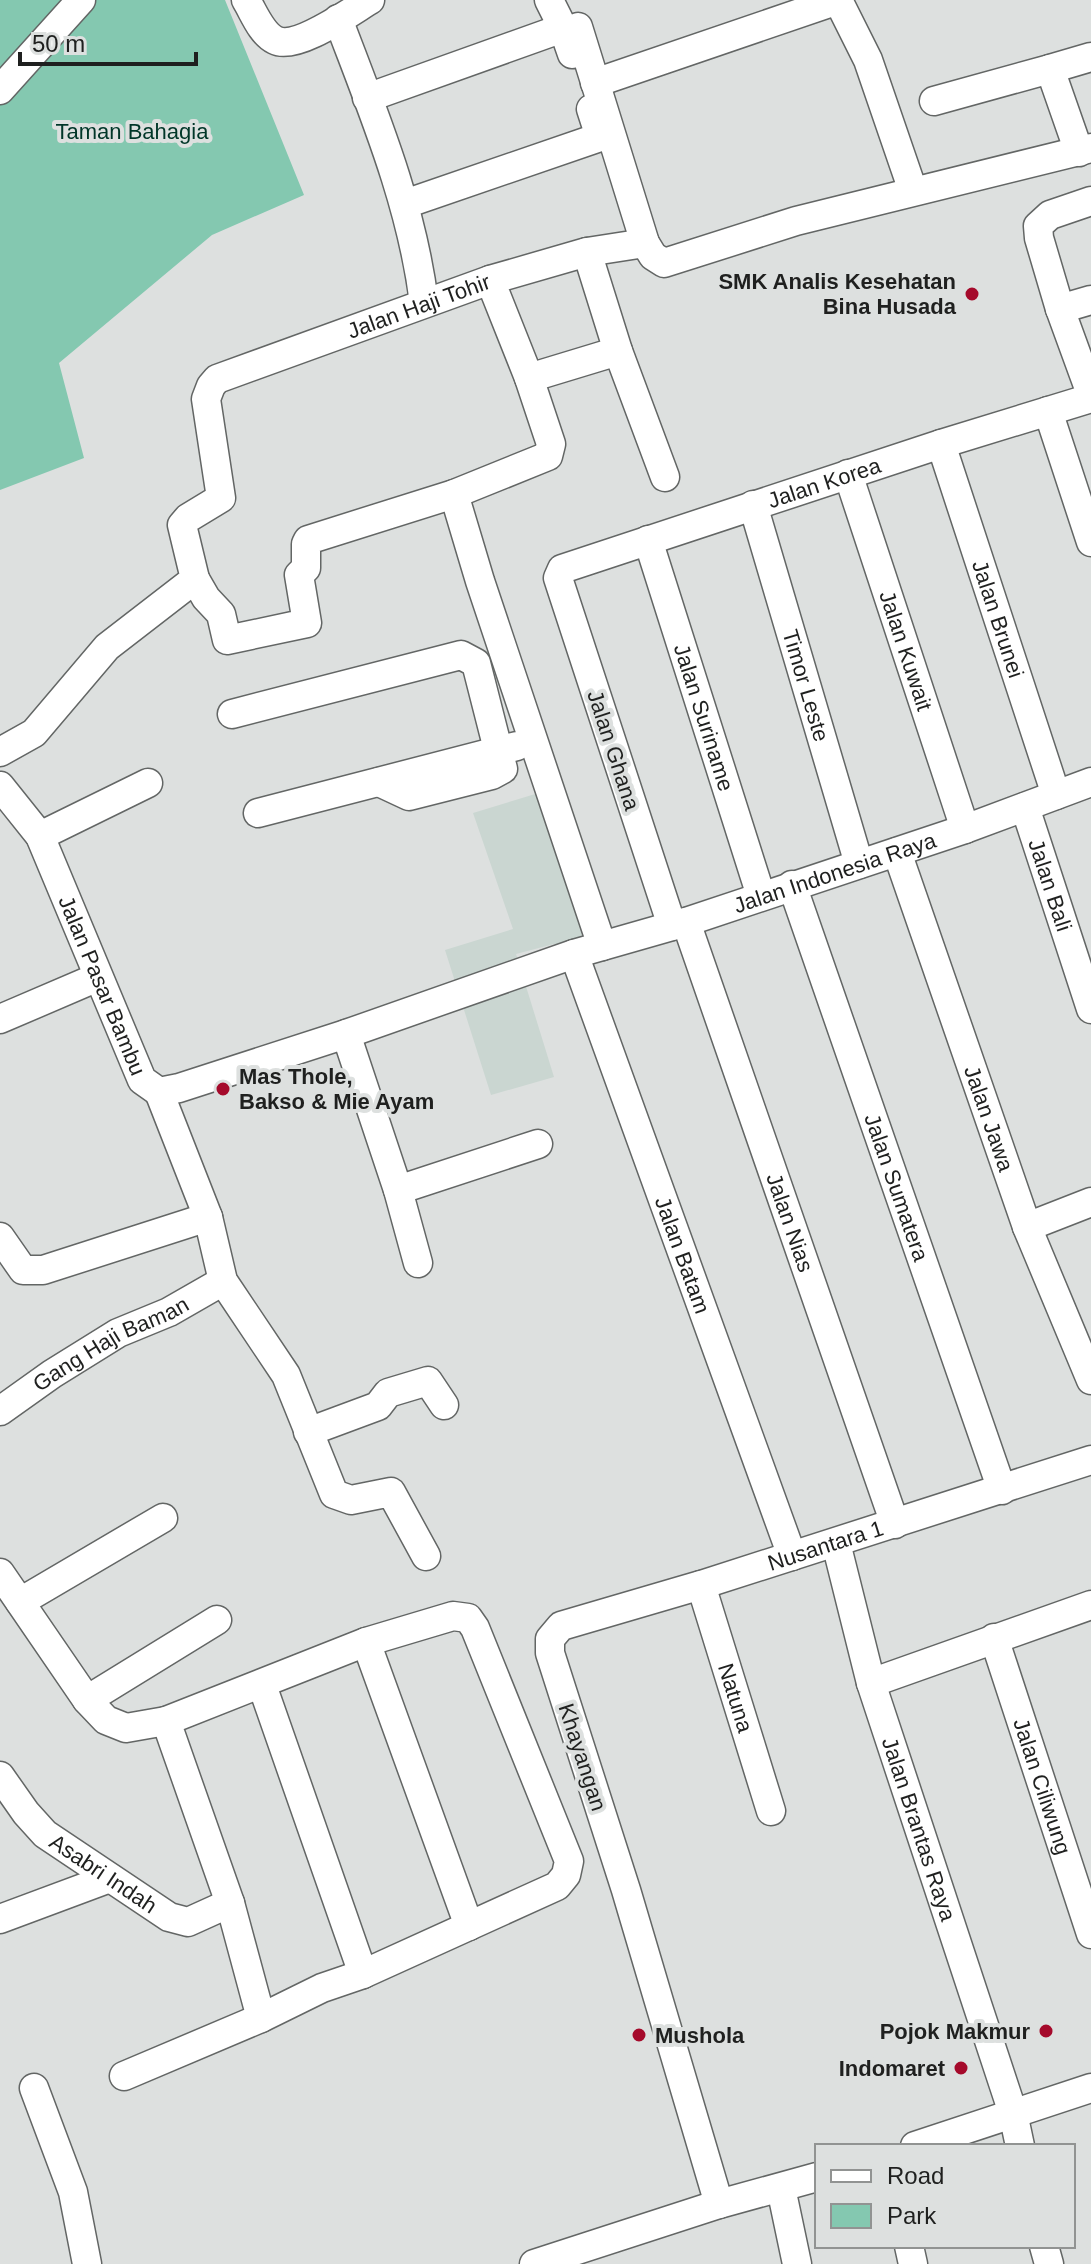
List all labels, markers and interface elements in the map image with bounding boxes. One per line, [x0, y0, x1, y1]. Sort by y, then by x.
scale bar [20, 16, 196, 66]
text: 50 m [32, 30, 85, 57]
park label: Taman Bahagia [56, 119, 209, 144]
street label: Jalan Haji Tohir [344, 269, 494, 344]
place label: SMK Analis Kesehatan Bina Husada [718, 269, 957, 319]
marker: SMK Analis Kesehatan Bina Husada [963, 285, 981, 303]
street label: Jalan Korea [765, 453, 885, 513]
street label: Jalan Brunei [967, 557, 1029, 681]
street label: Jalan Kuwait [874, 588, 937, 714]
street label: Timor Leste [777, 627, 834, 744]
street label: Jalan Suriname [669, 641, 739, 794]
street label: Jalan Ghana [582, 687, 645, 814]
street label: Jalan Indonesia Raya [730, 827, 940, 918]
street label: Jalan Bali [1023, 836, 1077, 934]
street label: Jalan Pasar Bambu [53, 892, 151, 1079]
street label: Jalan Jawa [959, 1062, 1019, 1175]
place label: Mas Thole, Bakso & Mie Ayam [239, 1064, 434, 1114]
marker: Mas Thole, Bakso & Mie Ayam [214, 1080, 232, 1098]
street label: Jalan Sumatera [859, 1111, 934, 1265]
street label: Jalan Nias [761, 1170, 818, 1275]
street label: Jalan Batam [650, 1193, 715, 1317]
street label: Gang Haji Baman [28, 1292, 193, 1397]
street label: Nusantara 1 [765, 1515, 887, 1576]
street label: Natuna [713, 1660, 758, 1736]
street label: Khayangan [553, 1700, 612, 1814]
street label: Jalan Ciliwung [1008, 1715, 1076, 1858]
street label: Jalan Brantas Raya [877, 1734, 961, 1925]
street label: Asabri Indah [45, 1829, 162, 1918]
place label: Pojok Makmur [880, 2019, 1030, 2044]
marker: Pojok Makmur [1037, 2022, 1055, 2040]
place label: Mushola [655, 2023, 745, 2048]
marker: Mushola [630, 2026, 648, 2044]
place label: Indomaret [839, 2056, 946, 2081]
marker: Indomaret [952, 2059, 970, 2077]
legend [815, 2144, 1075, 2248]
text: Road [887, 2162, 944, 2189]
text: Park [887, 2202, 937, 2229]

